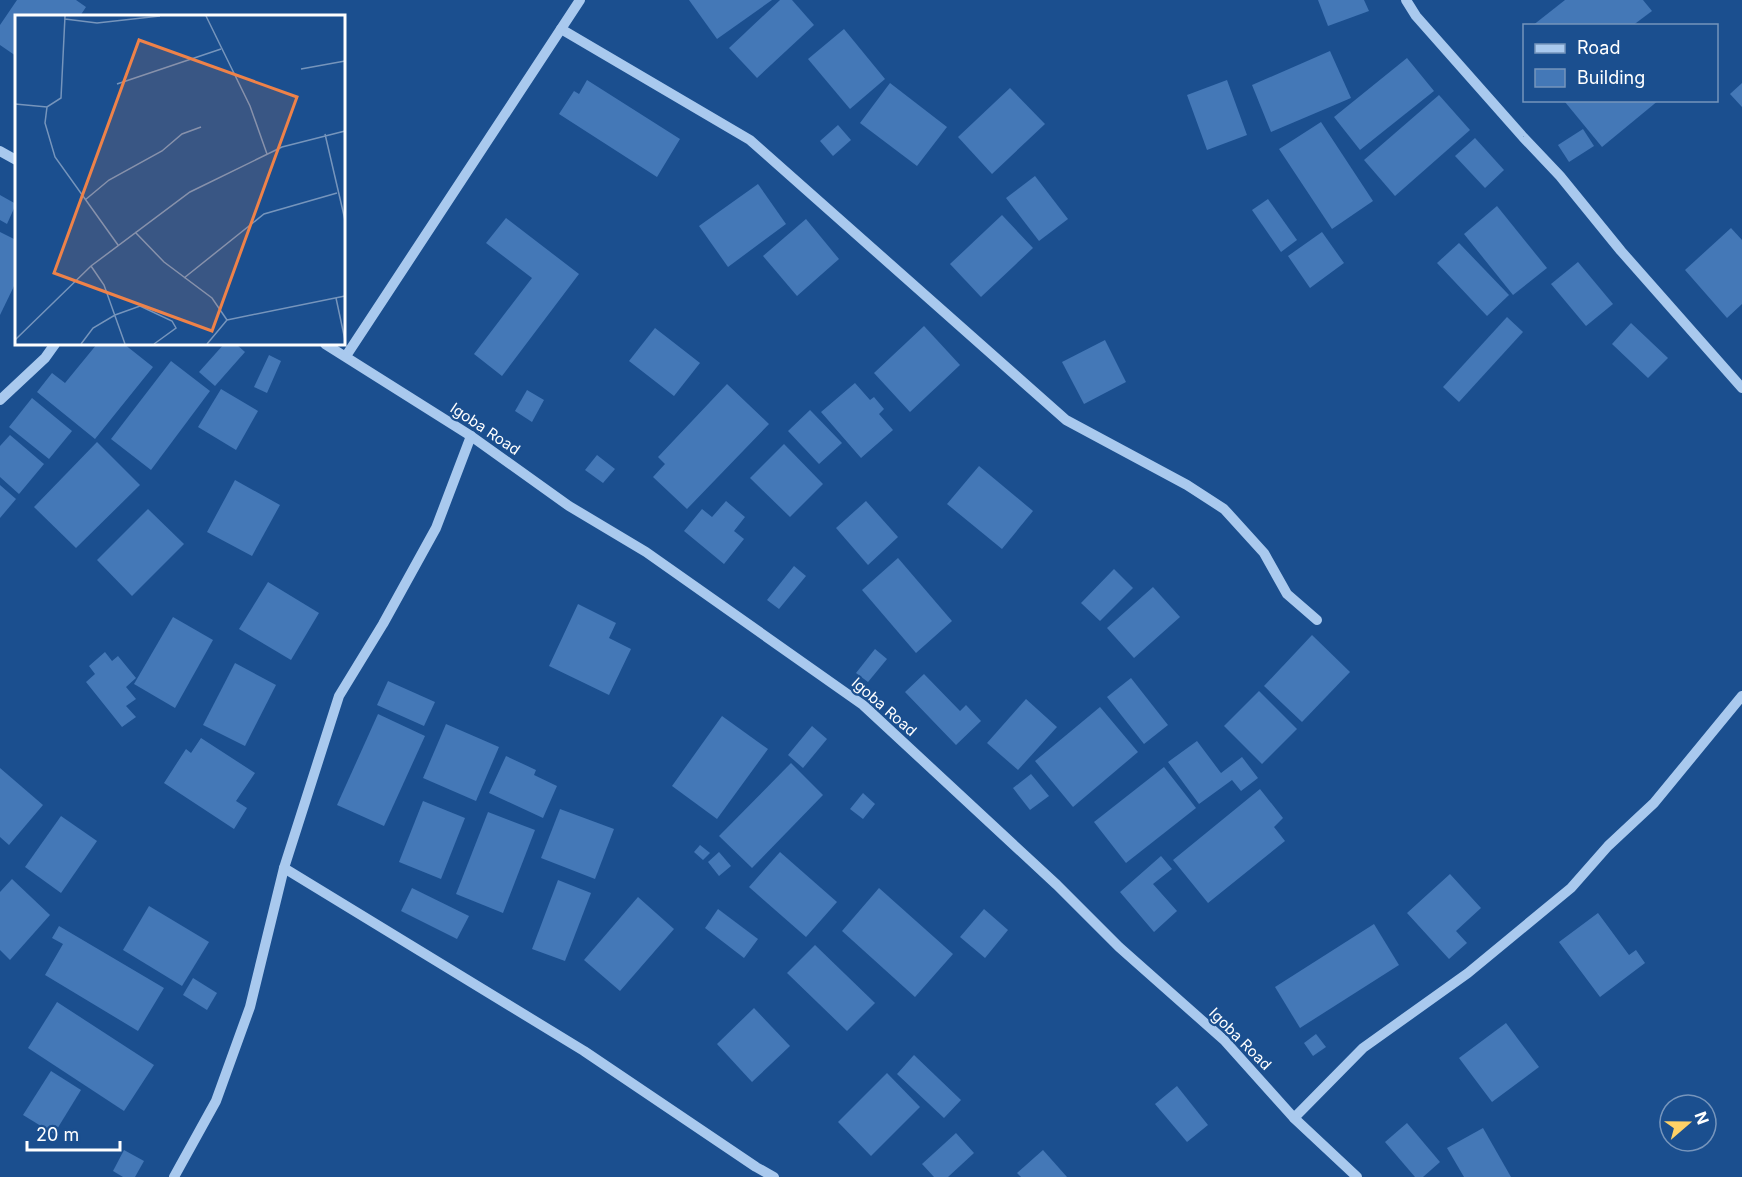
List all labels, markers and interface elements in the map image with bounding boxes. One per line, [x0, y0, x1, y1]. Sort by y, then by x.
inset map [15, 15, 345, 345]
legend [1523, 24, 1718, 102]
text: Road [1577, 37, 1620, 58]
text: Building [1577, 67, 1645, 88]
street label: Igoba Road [447, 398, 524, 459]
street label: Igoba Road [848, 673, 921, 740]
street label: Igoba Road [1205, 1004, 1275, 1074]
north arrow [1658, 1093, 1718, 1153]
text: N [1691, 1109, 1714, 1127]
scale bar [27, 1114, 120, 1152]
text: 20 m [36, 1124, 79, 1145]

